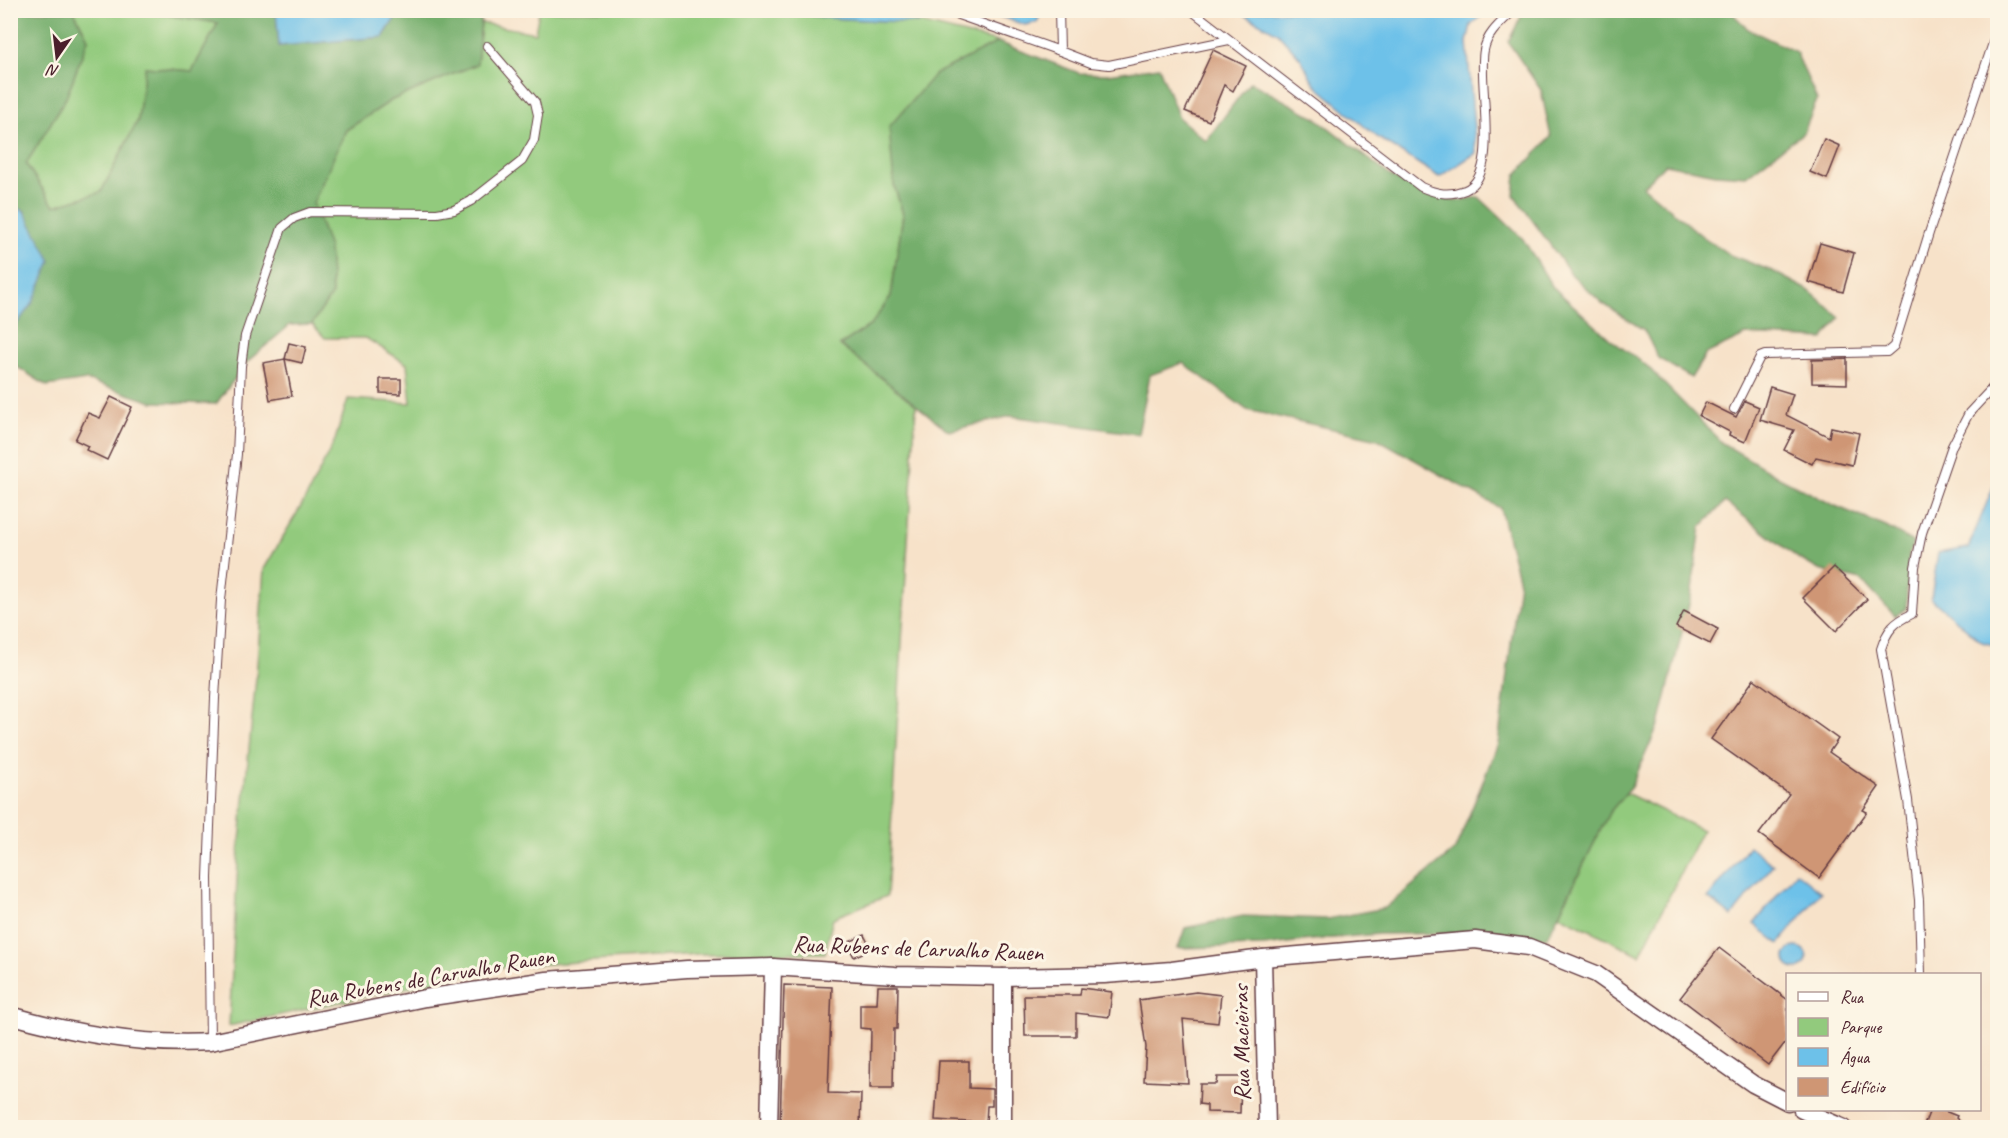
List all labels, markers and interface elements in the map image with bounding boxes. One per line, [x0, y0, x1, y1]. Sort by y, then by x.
north arrow [27, 27, 87, 87]
text: N [43, 59, 61, 81]
street label: Rua Rubens de Carvalho Rauen [792, 929, 1045, 967]
street label: Rua Rubens de Carvalho Rauen [304, 940, 557, 1014]
legend [1786, 973, 1981, 1111]
street label: Rua Macieiras [1225, 983, 1257, 1101]
text: Rua [1840, 986, 1865, 1008]
text: Parque [1840, 1016, 1882, 1038]
text: Água [1840, 1046, 1871, 1068]
text: Edifício [1840, 1076, 1886, 1098]

